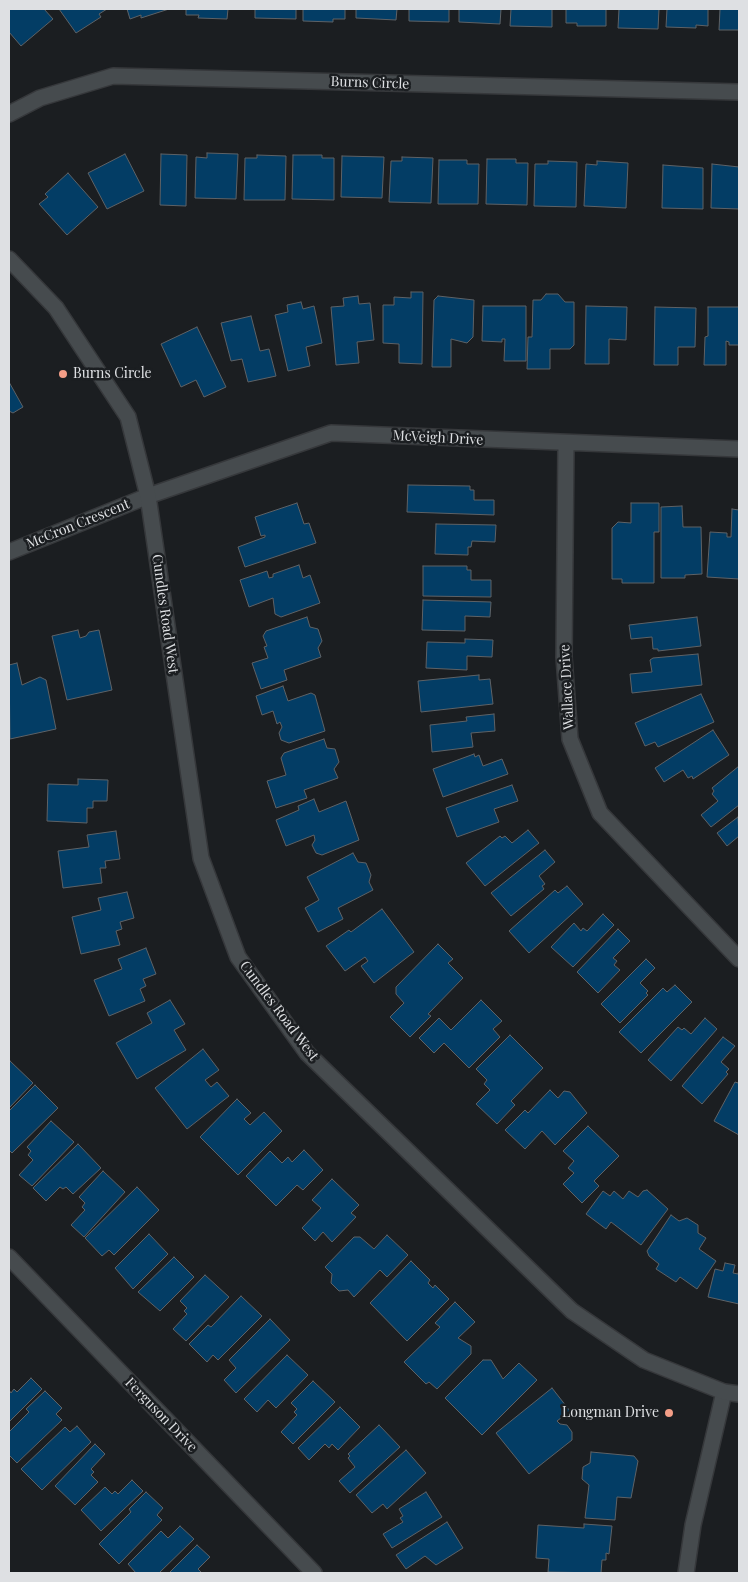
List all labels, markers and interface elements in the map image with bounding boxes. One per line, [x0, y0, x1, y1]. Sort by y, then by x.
street label: Burns Circle [330, 73, 410, 93]
place label: Burns Circle [73, 366, 152, 382]
marker: Burns Circle [57, 368, 69, 380]
street label: McVeigh Drive [392, 427, 484, 449]
street label: McCron Crescent [24, 496, 132, 552]
street label: Cundles Road West [148, 553, 182, 675]
street label: Wallace Drive [556, 644, 578, 730]
street label: Cundles Road West [236, 958, 322, 1064]
street label: Ferguson Drive [121, 1374, 201, 1456]
place label: Longman Drive [562, 1405, 659, 1421]
marker: Longman Drive [663, 1407, 675, 1419]

